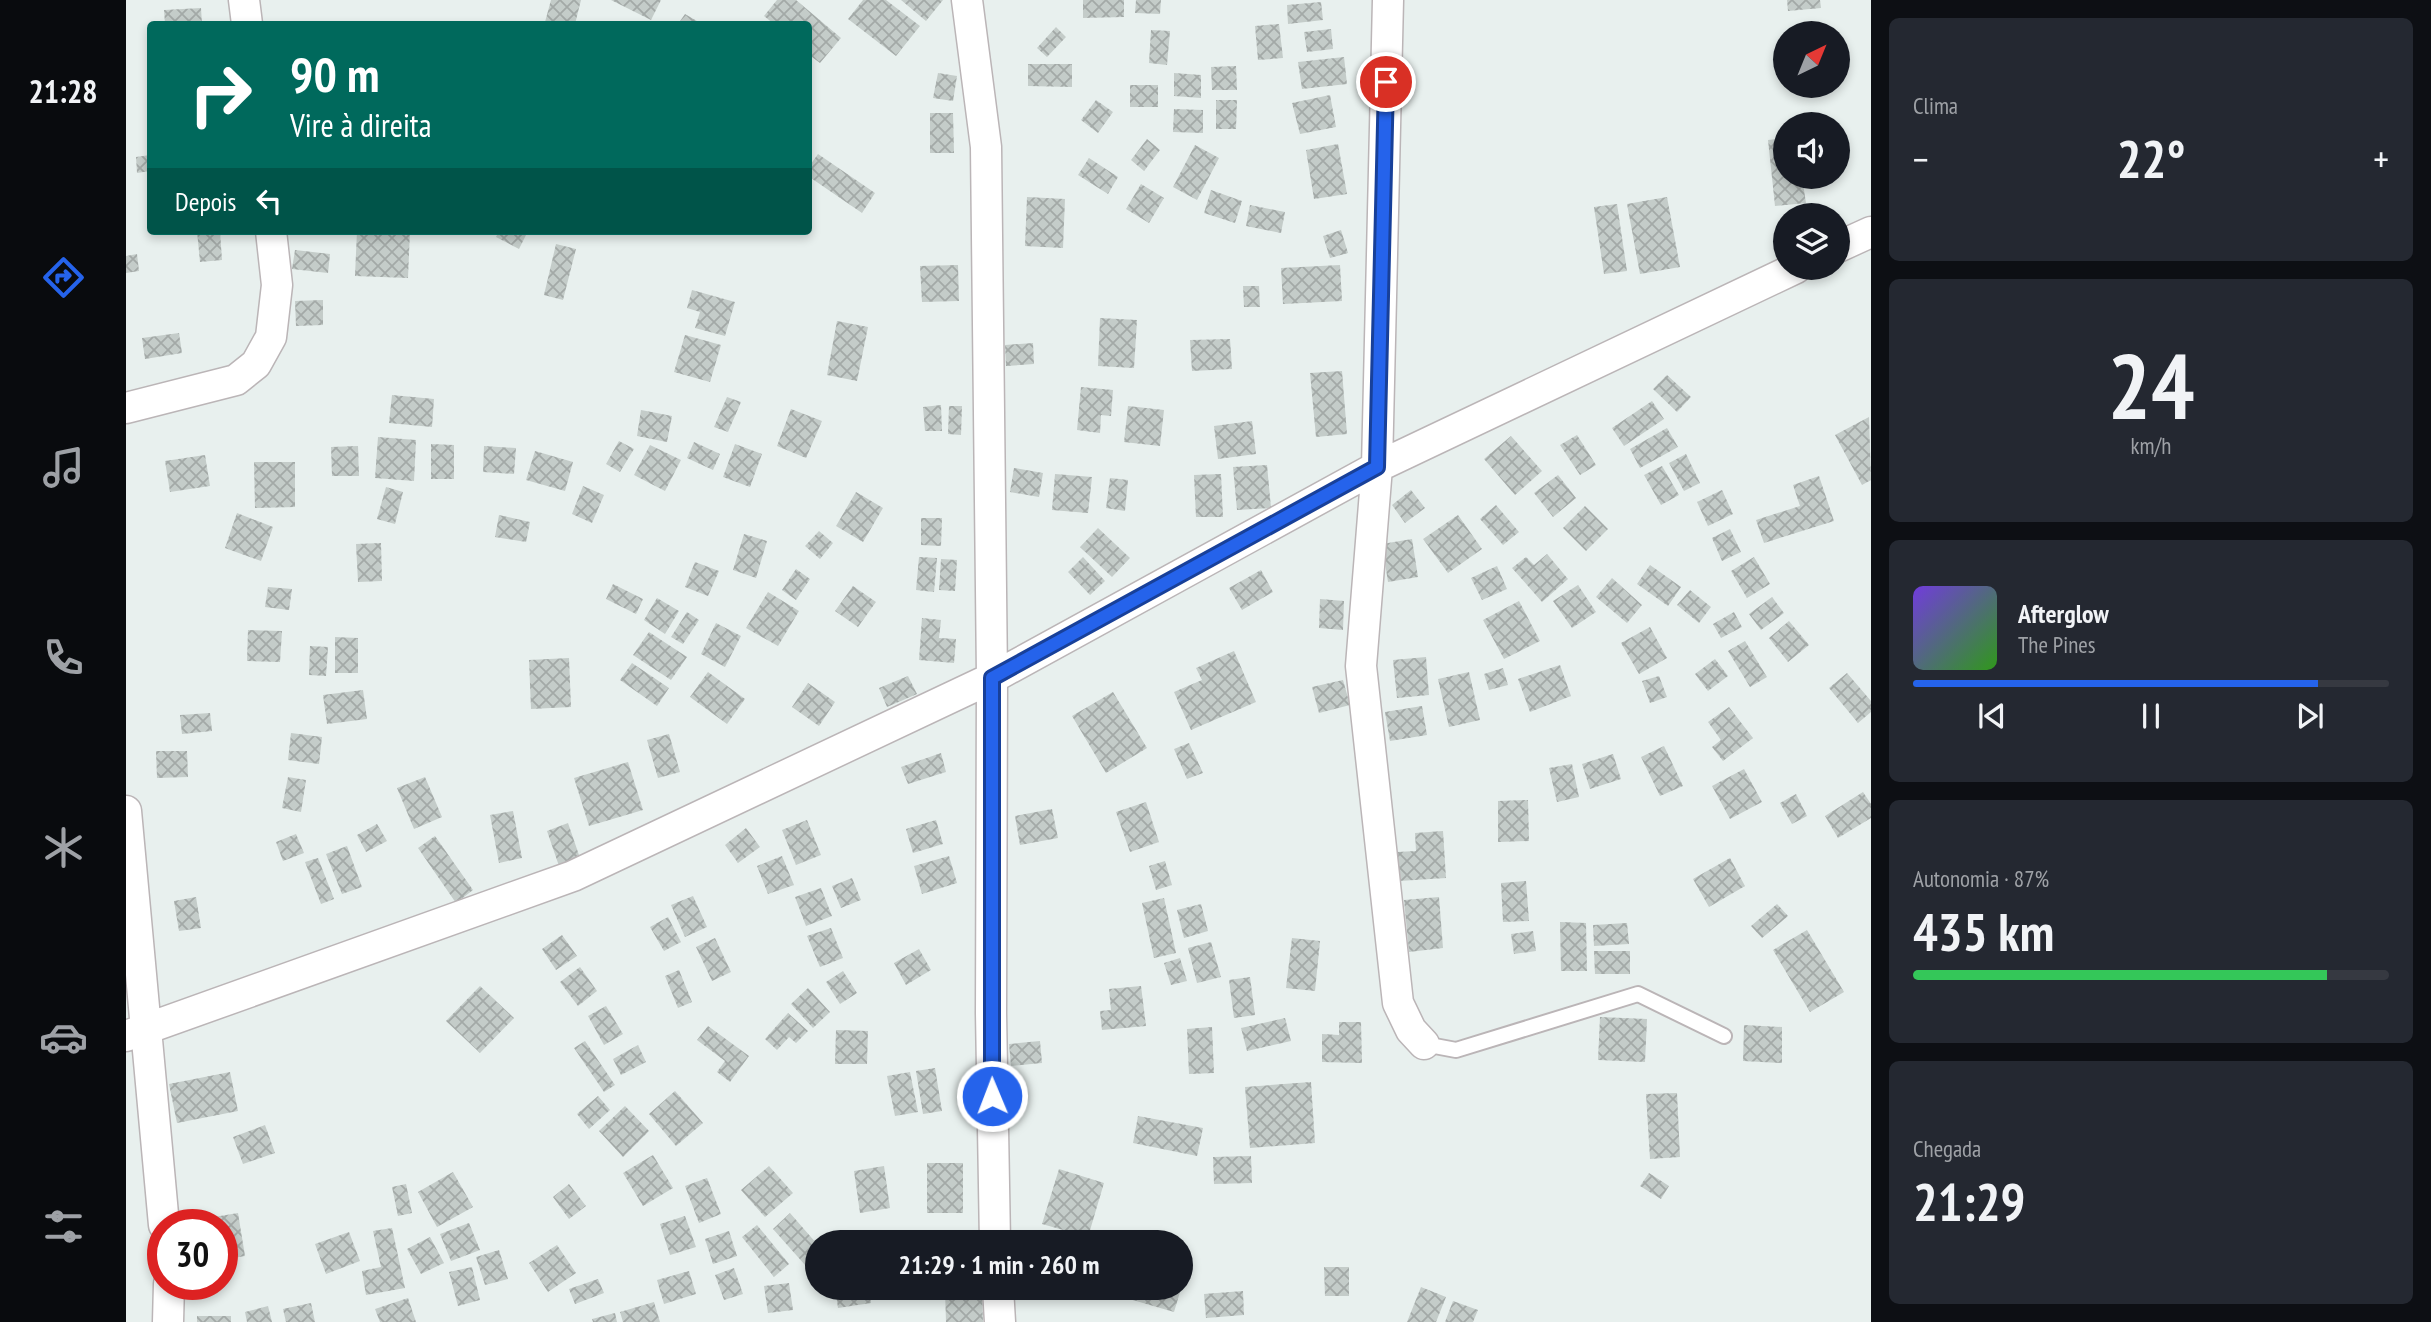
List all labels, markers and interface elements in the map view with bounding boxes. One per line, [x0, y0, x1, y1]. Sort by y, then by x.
north arrow [1773, 21, 1850, 98]
map controls [1773, 21, 1850, 280]
text: 90 m [290, 42, 379, 106]
icon: right [175, 49, 266, 140]
pin [1356, 52, 1416, 112]
icon: arrive [1367, 63, 1405, 101]
text: 21:28 [28, 70, 98, 112]
text: Clima [1913, 91, 1958, 120]
text: Vire à direita [290, 104, 431, 146]
button: sound [1773, 112, 1850, 189]
text: 22° [2117, 125, 2185, 192]
text: − [1913, 134, 1929, 183]
text: + [2373, 134, 2389, 183]
icon: left [250, 182, 288, 220]
text: Depois [175, 185, 236, 218]
button: layers [1773, 203, 1850, 280]
icon: directions [39, 253, 88, 302]
text: 24 [2108, 326, 2195, 444]
text: km/h [2131, 431, 2171, 460]
icon: music [39, 443, 88, 492]
text: Afterglow [2018, 597, 2109, 630]
text: The Pines [2018, 630, 2096, 659]
icon: phone [39, 633, 88, 682]
icon: previous [1973, 697, 2011, 735]
icon: pause [2132, 697, 2170, 735]
icon: next [2291, 697, 2329, 735]
icon: climate [39, 823, 88, 872]
text: Autonomia · 87% [1913, 864, 2049, 893]
text: 435 km [1913, 898, 2054, 965]
icon: car [39, 1013, 88, 1062]
position arrow [955, 1059, 1029, 1133]
text: Chegada [1913, 1134, 1981, 1163]
text: 21:29 [1913, 1168, 2025, 1235]
icon: filters [39, 1202, 88, 1251]
speed limit sign: 30 [147, 1209, 238, 1300]
text: 21:29 · 1 min · 260 m [899, 1248, 1099, 1281]

